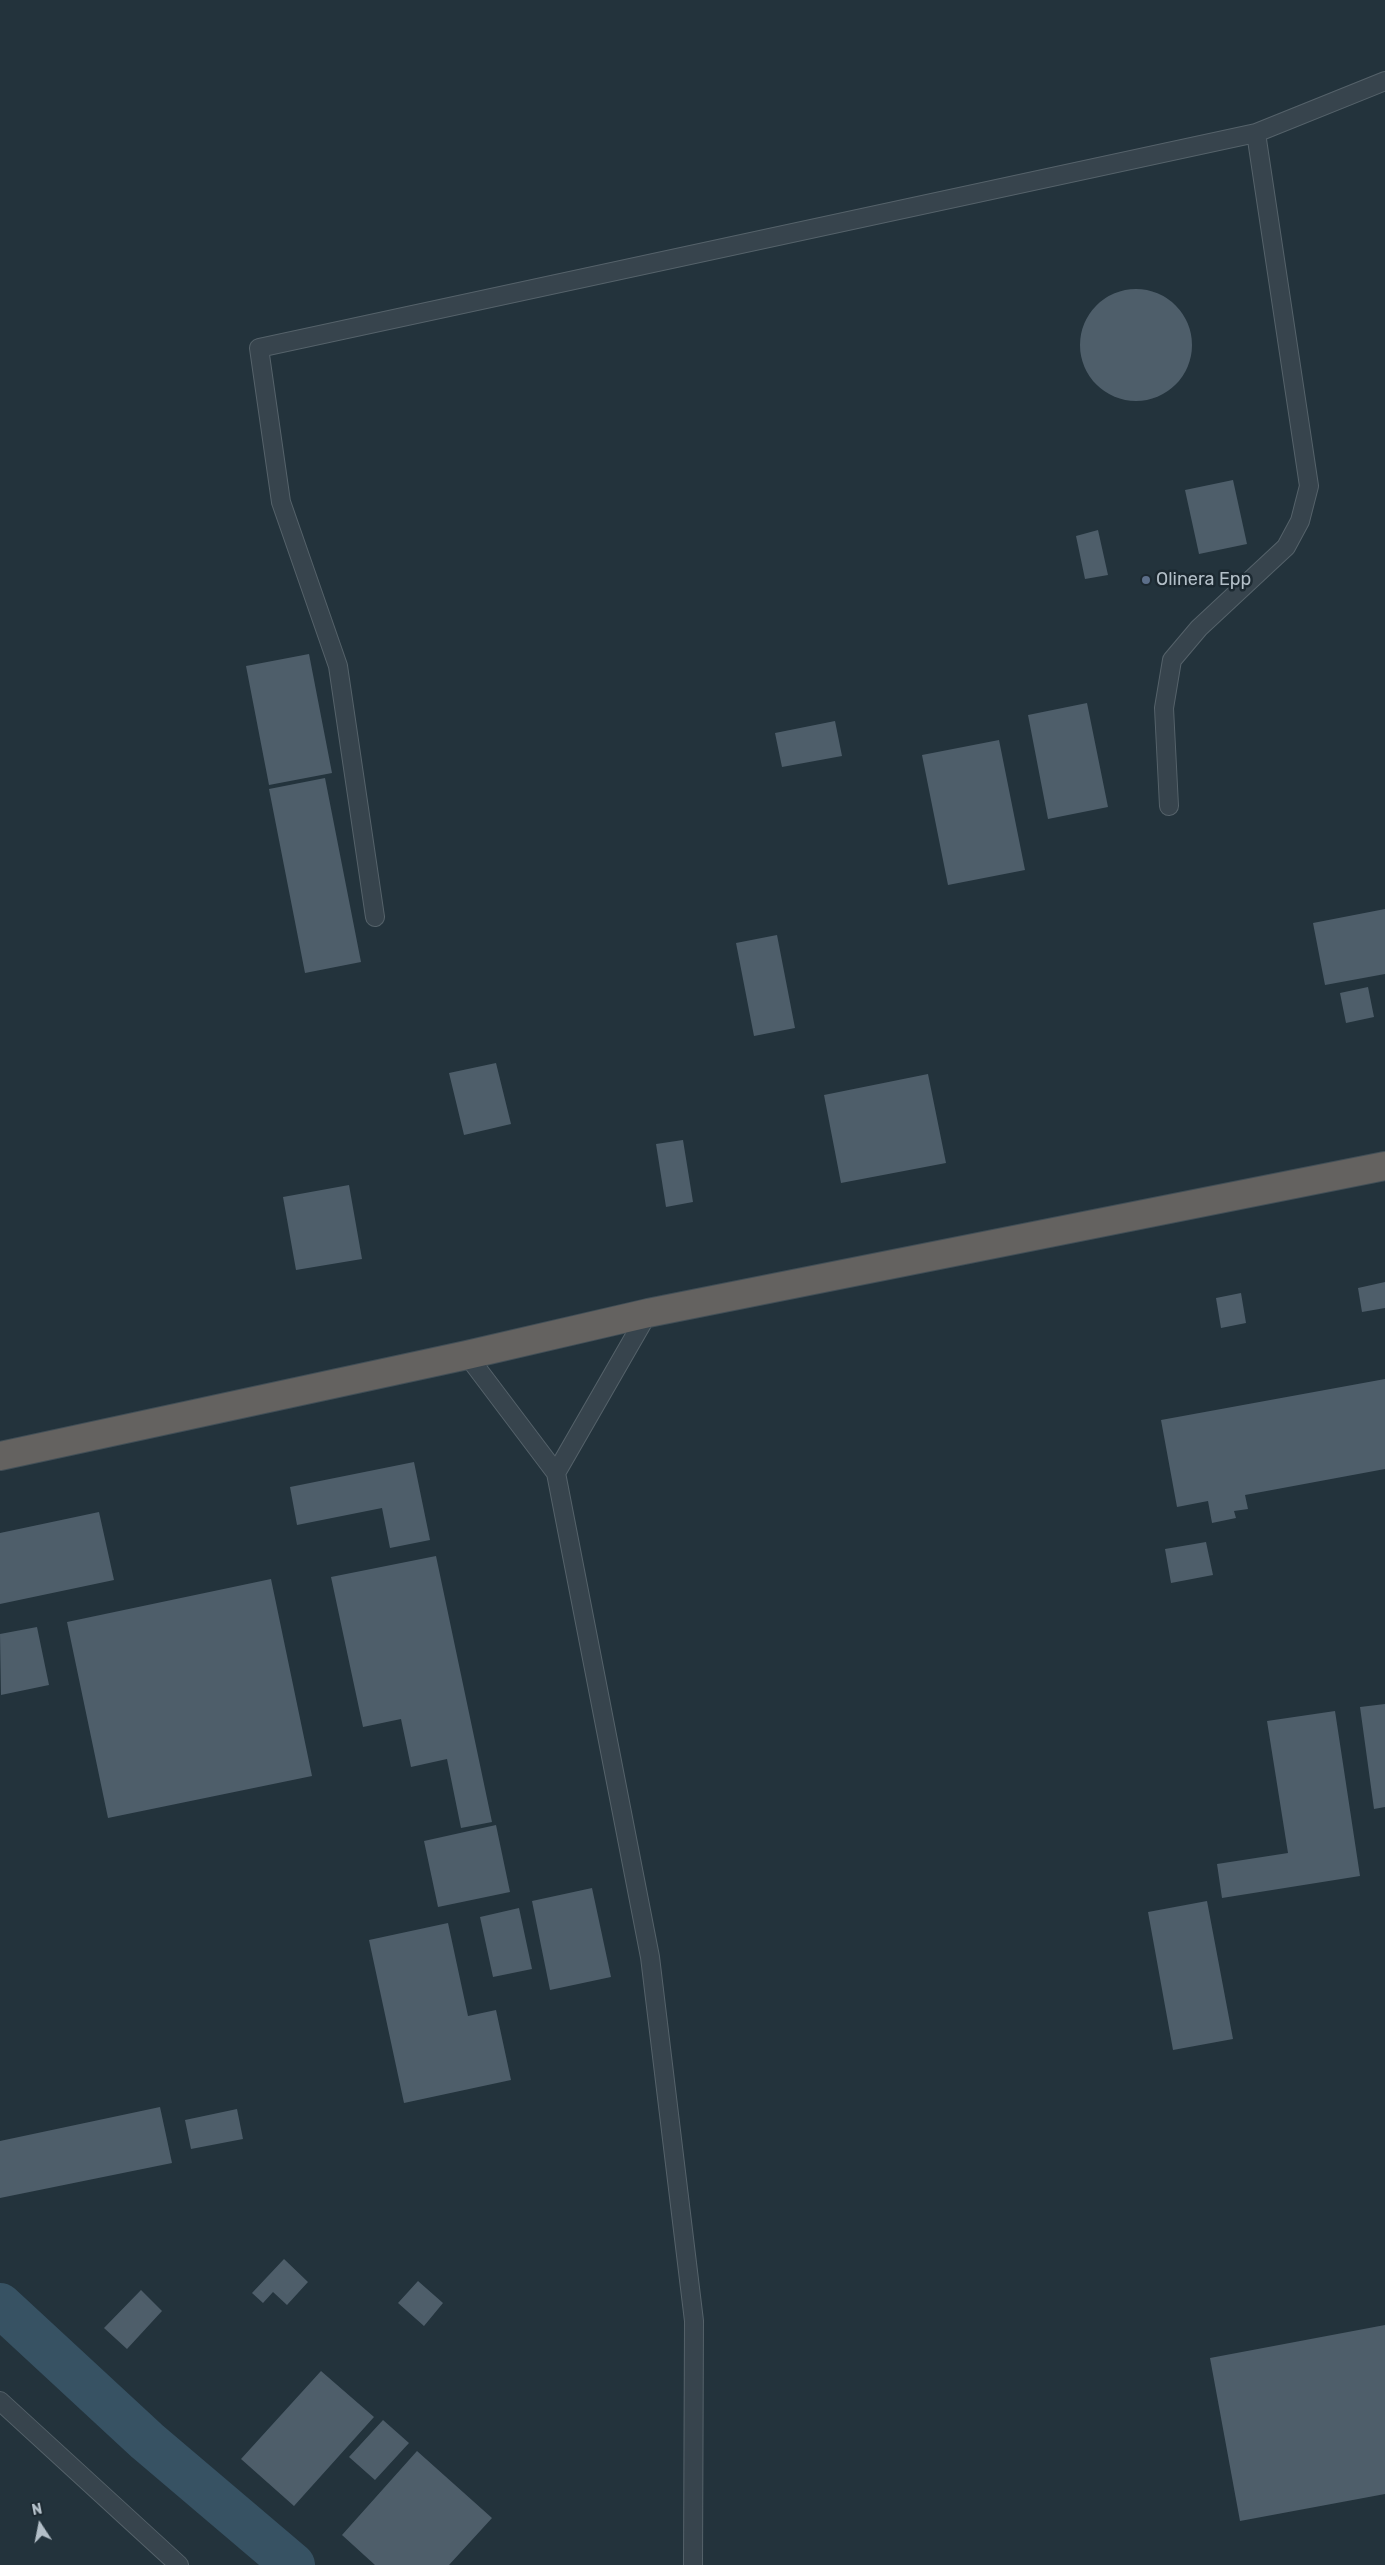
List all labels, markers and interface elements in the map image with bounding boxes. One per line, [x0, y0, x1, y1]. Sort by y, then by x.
place label: Olinera Epp [1156, 569, 1251, 591]
marker: Olinera Epp [1140, 574, 1152, 586]
north arrow [15, 2500, 65, 2550]
text: N [30, 2500, 44, 2519]

